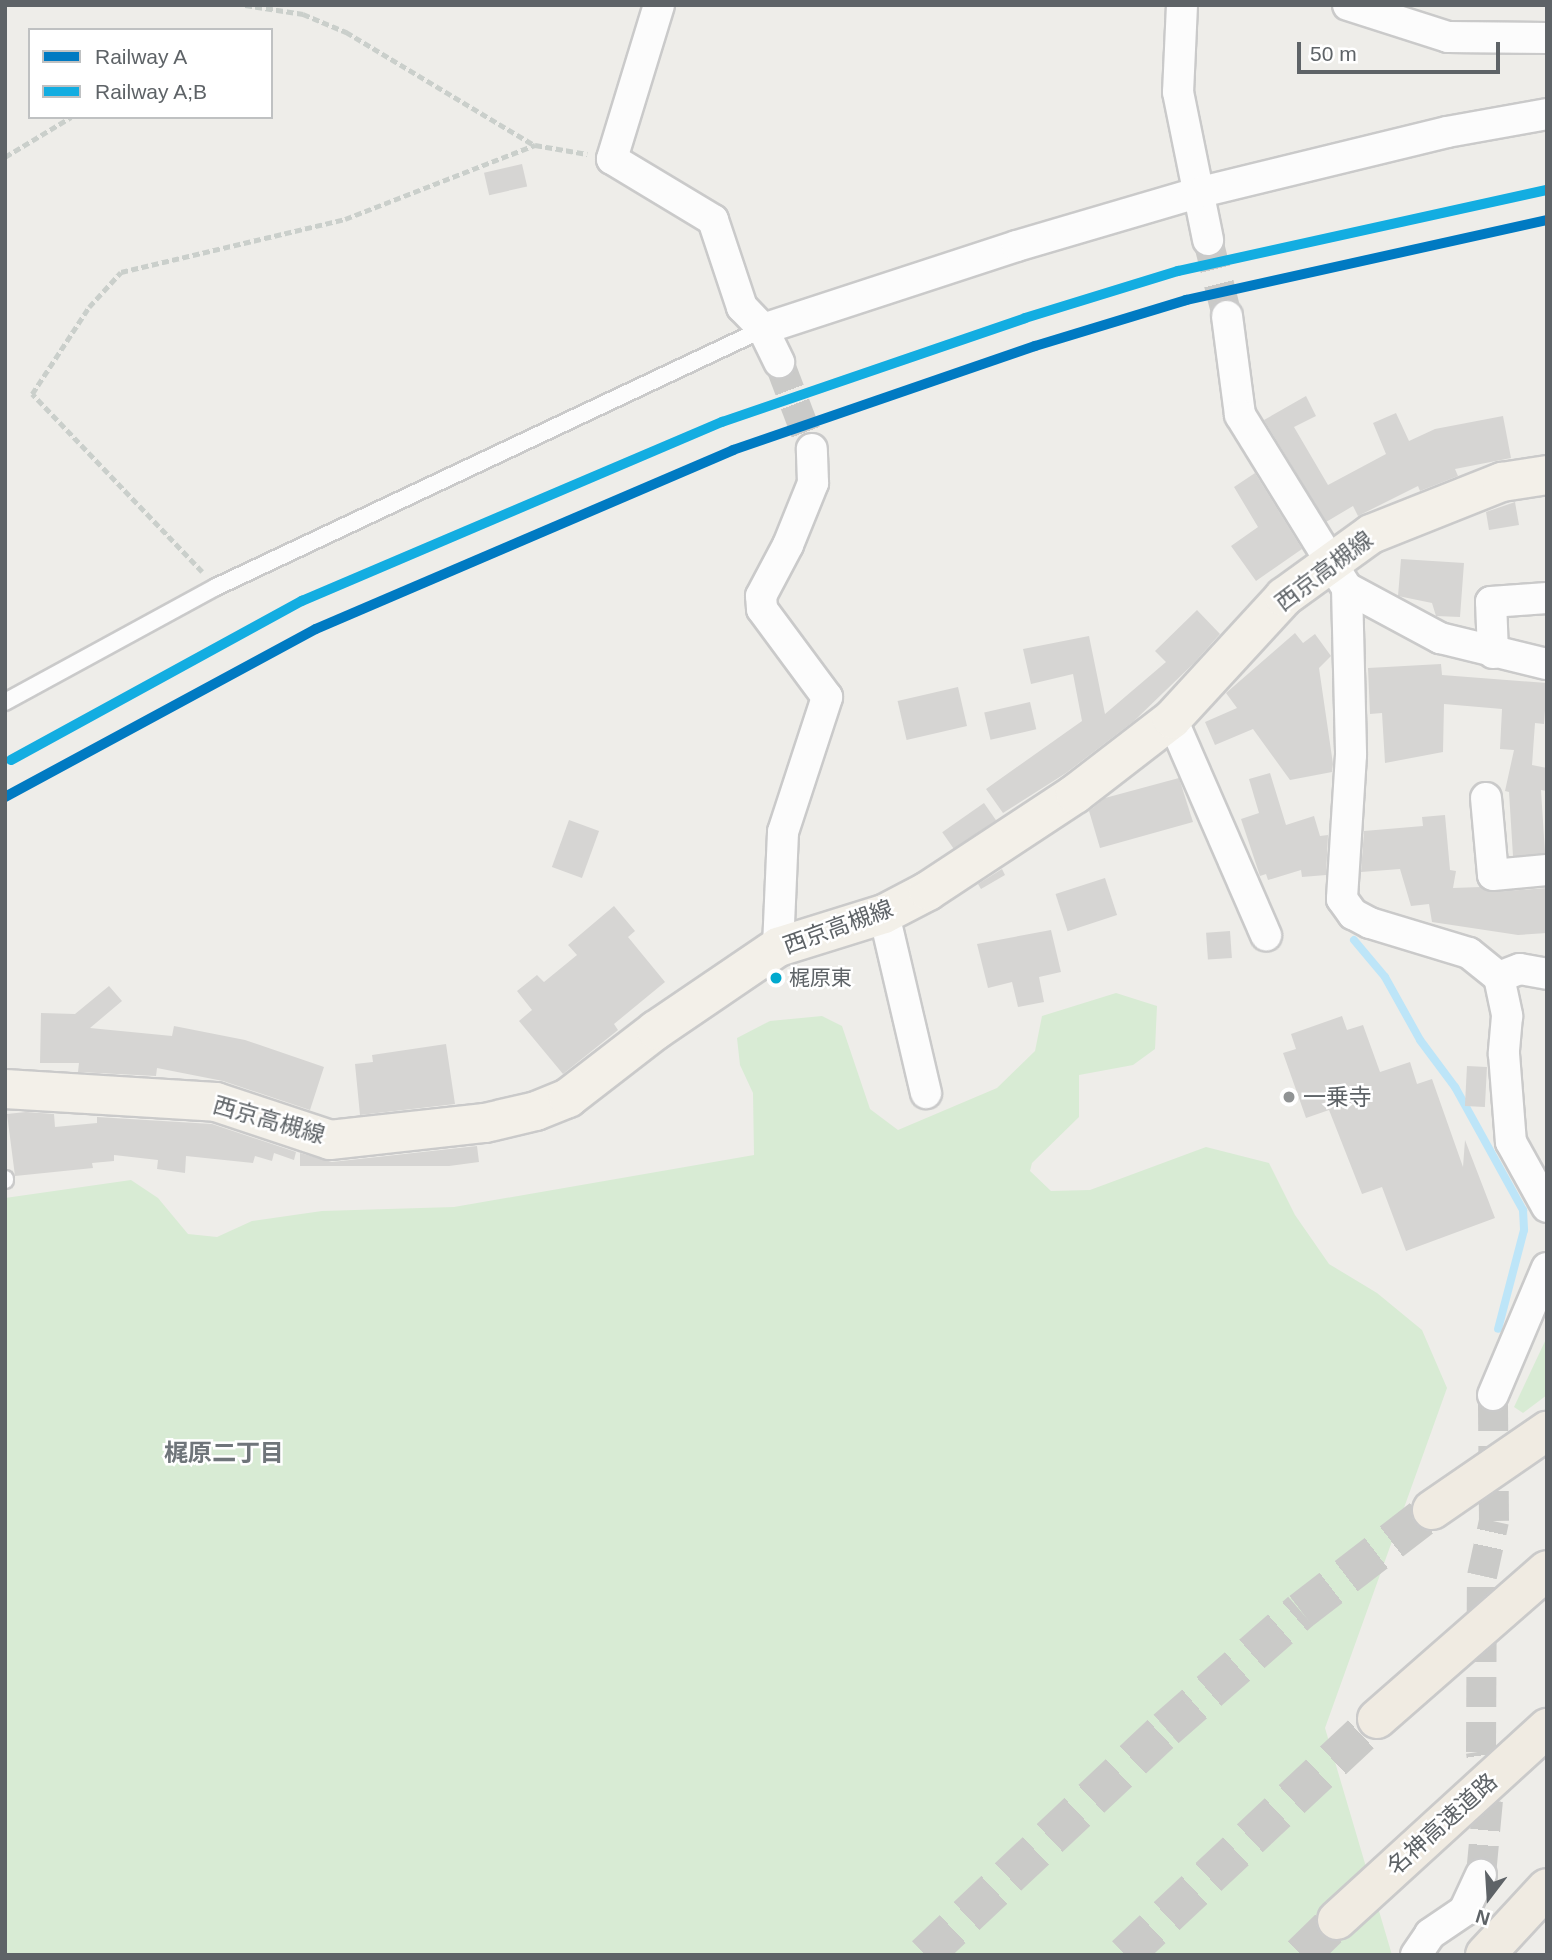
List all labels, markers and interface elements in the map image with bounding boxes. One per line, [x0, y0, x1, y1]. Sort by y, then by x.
legend [28, 28, 273, 119]
scale bar [1300, 28, 1503, 72]
text: 50 m [1310, 42, 1357, 65]
text: Railway A [95, 45, 187, 68]
text: Railway A;B [95, 80, 207, 103]
street label: 西京高槻線 [1270, 525, 1378, 617]
street label: 西京高槻線 [779, 894, 897, 960]
place label: 梶原東 [789, 965, 852, 991]
marker: 梶原東 [769, 971, 783, 985]
place label: 一乗寺 [1303, 1083, 1372, 1111]
marker: 一乗寺 [1281, 1089, 1297, 1105]
street label: 西京高槻線 [210, 1091, 328, 1149]
district label: 梶原二丁目 [164, 1439, 284, 1467]
street label: 名神高速道路 [1381, 1768, 1503, 1880]
north arrow [1454, 1862, 1524, 1932]
text: N [1473, 1906, 1492, 1930]

